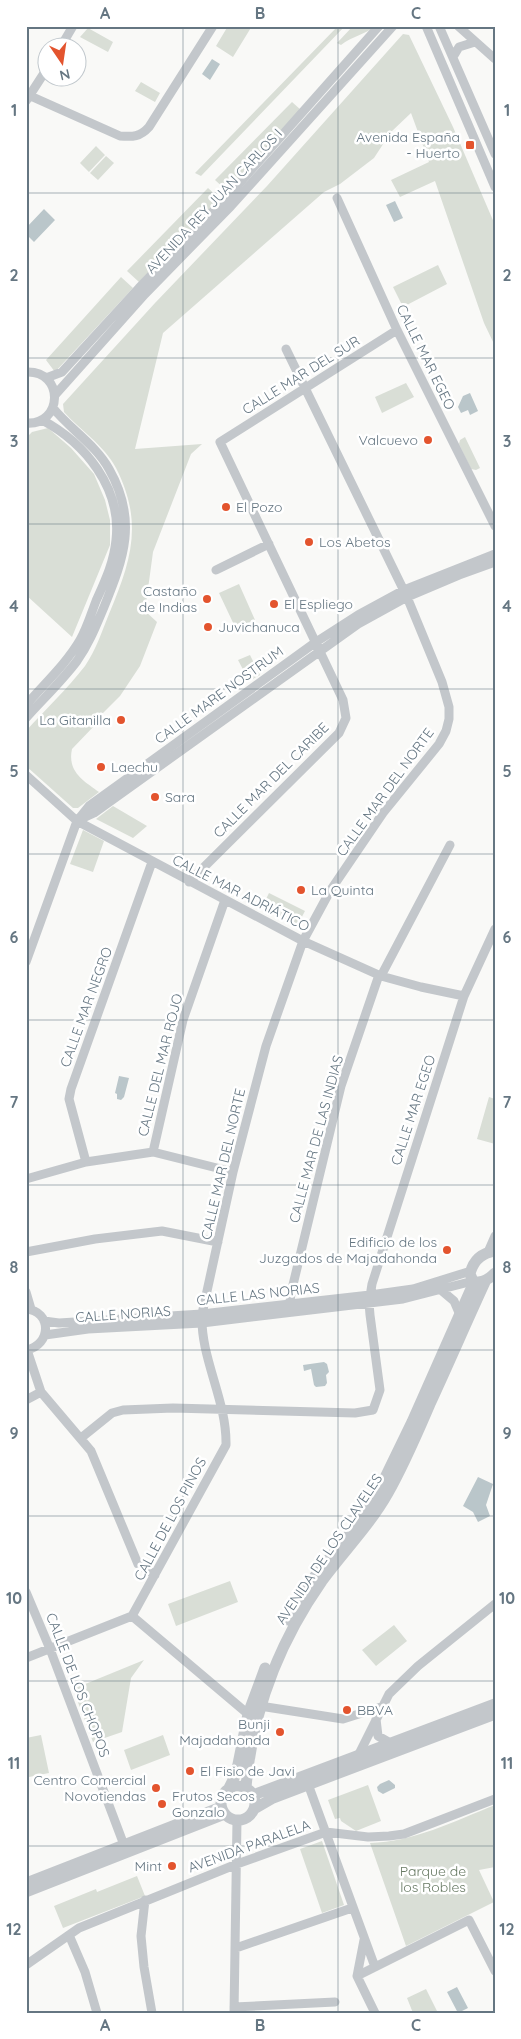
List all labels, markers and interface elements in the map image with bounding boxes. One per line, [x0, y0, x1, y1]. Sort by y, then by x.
text: A [100, 3, 111, 23]
text: B [255, 3, 265, 23]
text: C [411, 3, 421, 23]
north arrow [38, 38, 88, 88]
text: N [58, 65, 72, 85]
text: 1 [11, 100, 17, 120]
text: 1 [504, 100, 510, 120]
street label: AVENIDA REY JUAN CARLOS I [142, 125, 286, 277]
place label: Avenida España - Huerto [356, 128, 460, 162]
marker: Avenida España - Huerto [464, 139, 476, 151]
text: 2 [9, 265, 19, 285]
text: 2 [502, 265, 512, 285]
street label: CALLE MAR EGEO [393, 301, 459, 413]
street label: CALLE MAR DEL SUR [239, 332, 363, 418]
text: 3 [10, 431, 18, 451]
place label: Valcuevo [358, 431, 418, 449]
text: 3 [503, 431, 511, 451]
marker: Valcuevo [422, 434, 434, 446]
place label: El Pozo [236, 498, 283, 516]
marker: El Pozo [220, 501, 232, 513]
place label: Los Abetos [319, 533, 390, 551]
marker: Los Abetos [303, 536, 315, 548]
place label: Castaño de Indias [139, 582, 197, 616]
marker: Castaño de Indias [201, 593, 213, 605]
place label: El Espliego [284, 595, 353, 613]
text: 4 [9, 596, 19, 616]
text: 4 [502, 596, 512, 616]
marker: El Espliego [268, 598, 280, 610]
place label: Juvichanuca [218, 618, 300, 636]
marker: Juvichanuca [202, 621, 214, 633]
street label: CALLE MARE NOSTRUM [151, 642, 287, 748]
place label: La Gitanilla [39, 711, 111, 729]
marker: La Gitanilla [115, 714, 127, 726]
street label: CALLE MAR DEL CARIBE [209, 718, 333, 842]
street label: CALLE MAR DEL NORTE [332, 724, 438, 860]
place label: Laechu [111, 758, 158, 776]
text: 5 [9, 761, 19, 781]
marker: Laechu [95, 761, 107, 773]
text: 5 [502, 761, 512, 781]
place label: Sara [165, 788, 195, 806]
marker: Sara [149, 791, 161, 803]
street label: CALLE MAR ADRIÁTICO [169, 851, 313, 936]
place label: La Quinta [311, 881, 374, 899]
marker: La Quinta [295, 884, 307, 896]
text: 6 [10, 927, 19, 947]
text: 6 [503, 927, 512, 947]
street label: CALLE MAR NEGRO [56, 944, 116, 1070]
street label: CALLE DEL MAR ROJO [134, 991, 187, 1138]
street label: CALLE MAR EGEO [387, 1052, 439, 1168]
street label: CALLE MAR DE LAS INDIAS [285, 1053, 347, 1225]
street label: CALLE MAR DEL NORTE [197, 1087, 249, 1241]
text: 7 [10, 1092, 19, 1112]
text: 7 [503, 1092, 512, 1112]
place label: Edificio de los Juzgados de Majadahonda [259, 1233, 437, 1267]
marker: Edificio de los Juzgados de Majadahonda [441, 1244, 453, 1256]
text: 8 [10, 1257, 19, 1277]
text: 8 [503, 1257, 512, 1277]
street label: CALLE LAS NORIAS [195, 1279, 321, 1309]
street label: CALLE NORIAS [75, 1302, 171, 1326]
text: 9 [9, 1423, 19, 1443]
text: 9 [502, 1423, 512, 1443]
street label: CALLE DE LOS PINOS [130, 1454, 210, 1584]
street label: AVENIDA DE LOS CLAVELES [272, 1470, 386, 1628]
text: 10 [6, 1588, 22, 1608]
text: 10 [499, 1588, 515, 1608]
street label: CALLE DE LOS CHOPOS [42, 1610, 114, 1760]
place label: BBVA [357, 1701, 393, 1719]
marker: BBVA [341, 1704, 353, 1716]
place label: Bunji Majadahonda [179, 1715, 270, 1749]
marker: Bunji Majadahonda [274, 1726, 286, 1738]
text: 11 [8, 1753, 20, 1773]
text: 11 [501, 1753, 513, 1773]
place label: El Fisio de Javi [200, 1762, 295, 1780]
marker: El Fisio de Javi [184, 1765, 196, 1777]
place label: Centro Comercial Novotiendas [33, 1771, 146, 1805]
marker: Centro Comercial Novotiendas [150, 1782, 162, 1794]
place label: Frutos Secos Gonzalo [172, 1787, 255, 1821]
marker: Frutos Secos Gonzalo [156, 1798, 168, 1810]
street label: AVENIDA PARALELA [185, 1816, 313, 1876]
place label: Mint [135, 1857, 162, 1875]
marker: Mint [166, 1860, 178, 1872]
park label: Parque de los Robles [400, 1862, 466, 1896]
text: 12 [6, 1919, 22, 1939]
text: 12 [499, 1919, 515, 1939]
text: A [100, 2015, 111, 2035]
text: B [255, 2015, 265, 2035]
text: C [411, 2015, 421, 2035]

